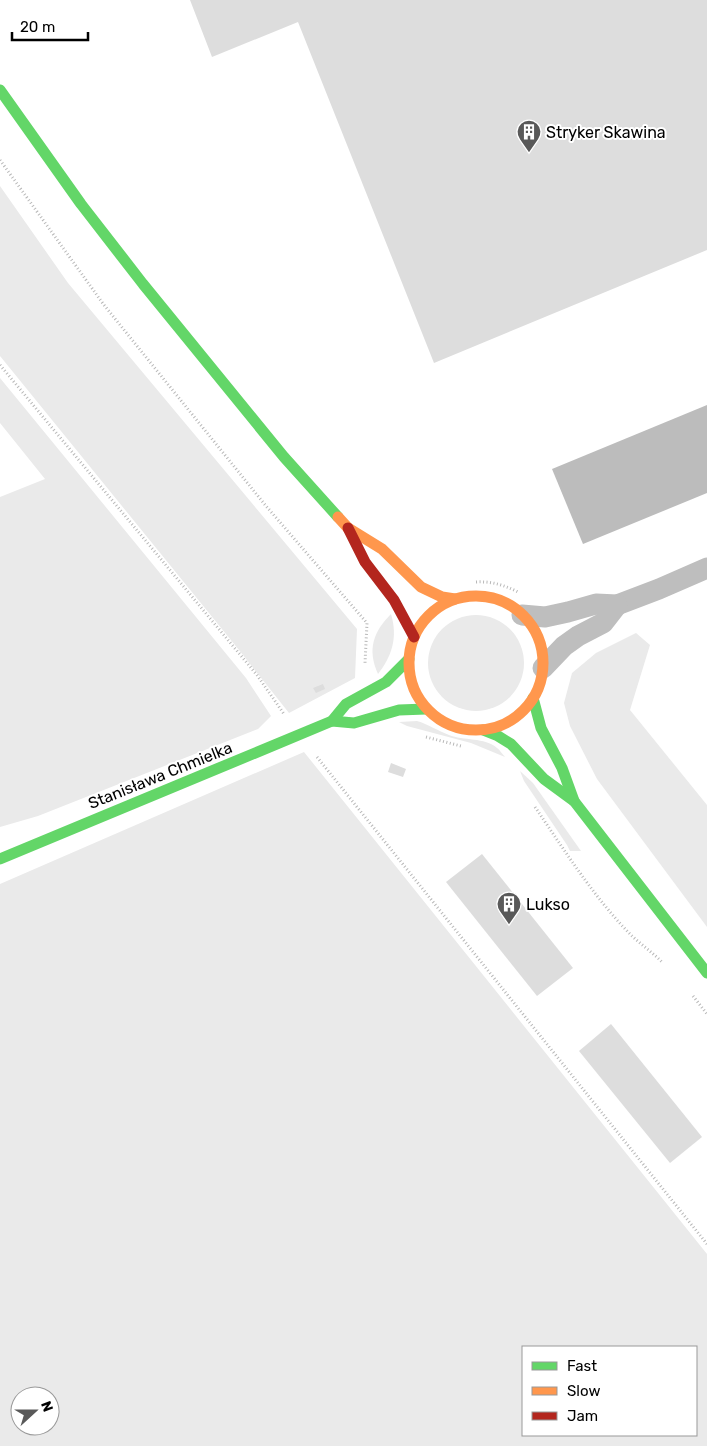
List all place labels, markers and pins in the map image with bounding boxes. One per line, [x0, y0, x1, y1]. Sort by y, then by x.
building icon: Stryker Skawina [516, 119, 542, 153]
place label: Stryker Skawina [546, 123, 666, 142]
building icon: Lukso [496, 891, 522, 925]
place label: Lukso [526, 895, 570, 914]

